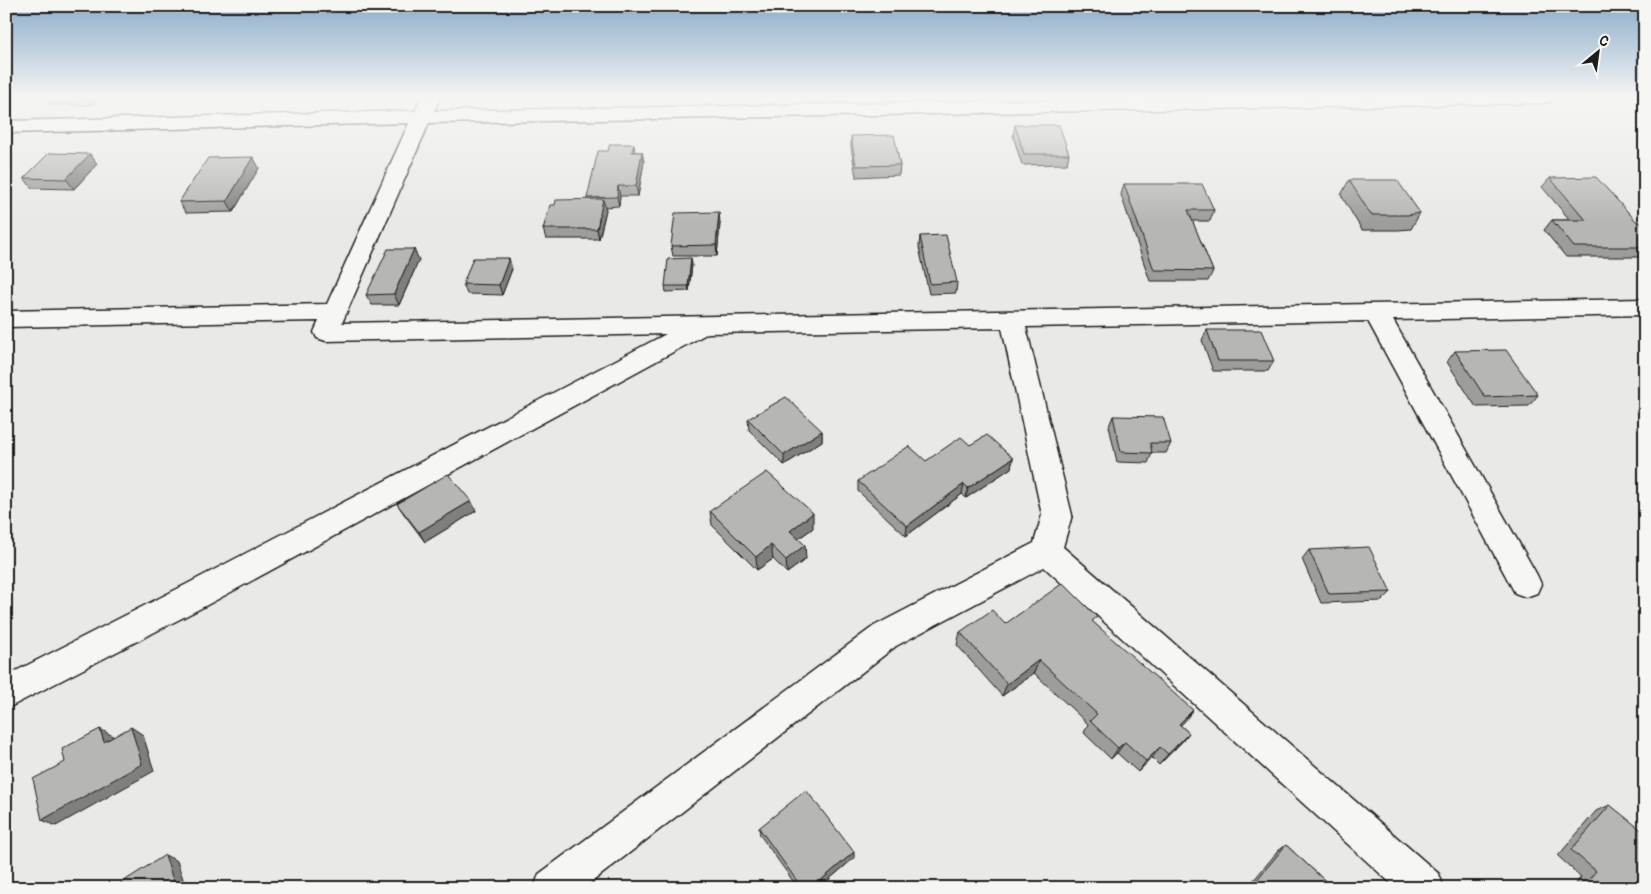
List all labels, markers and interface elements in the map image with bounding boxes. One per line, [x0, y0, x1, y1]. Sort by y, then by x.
north arrow [1574, 28, 1624, 78]
text: С [1596, 32, 1612, 51]

